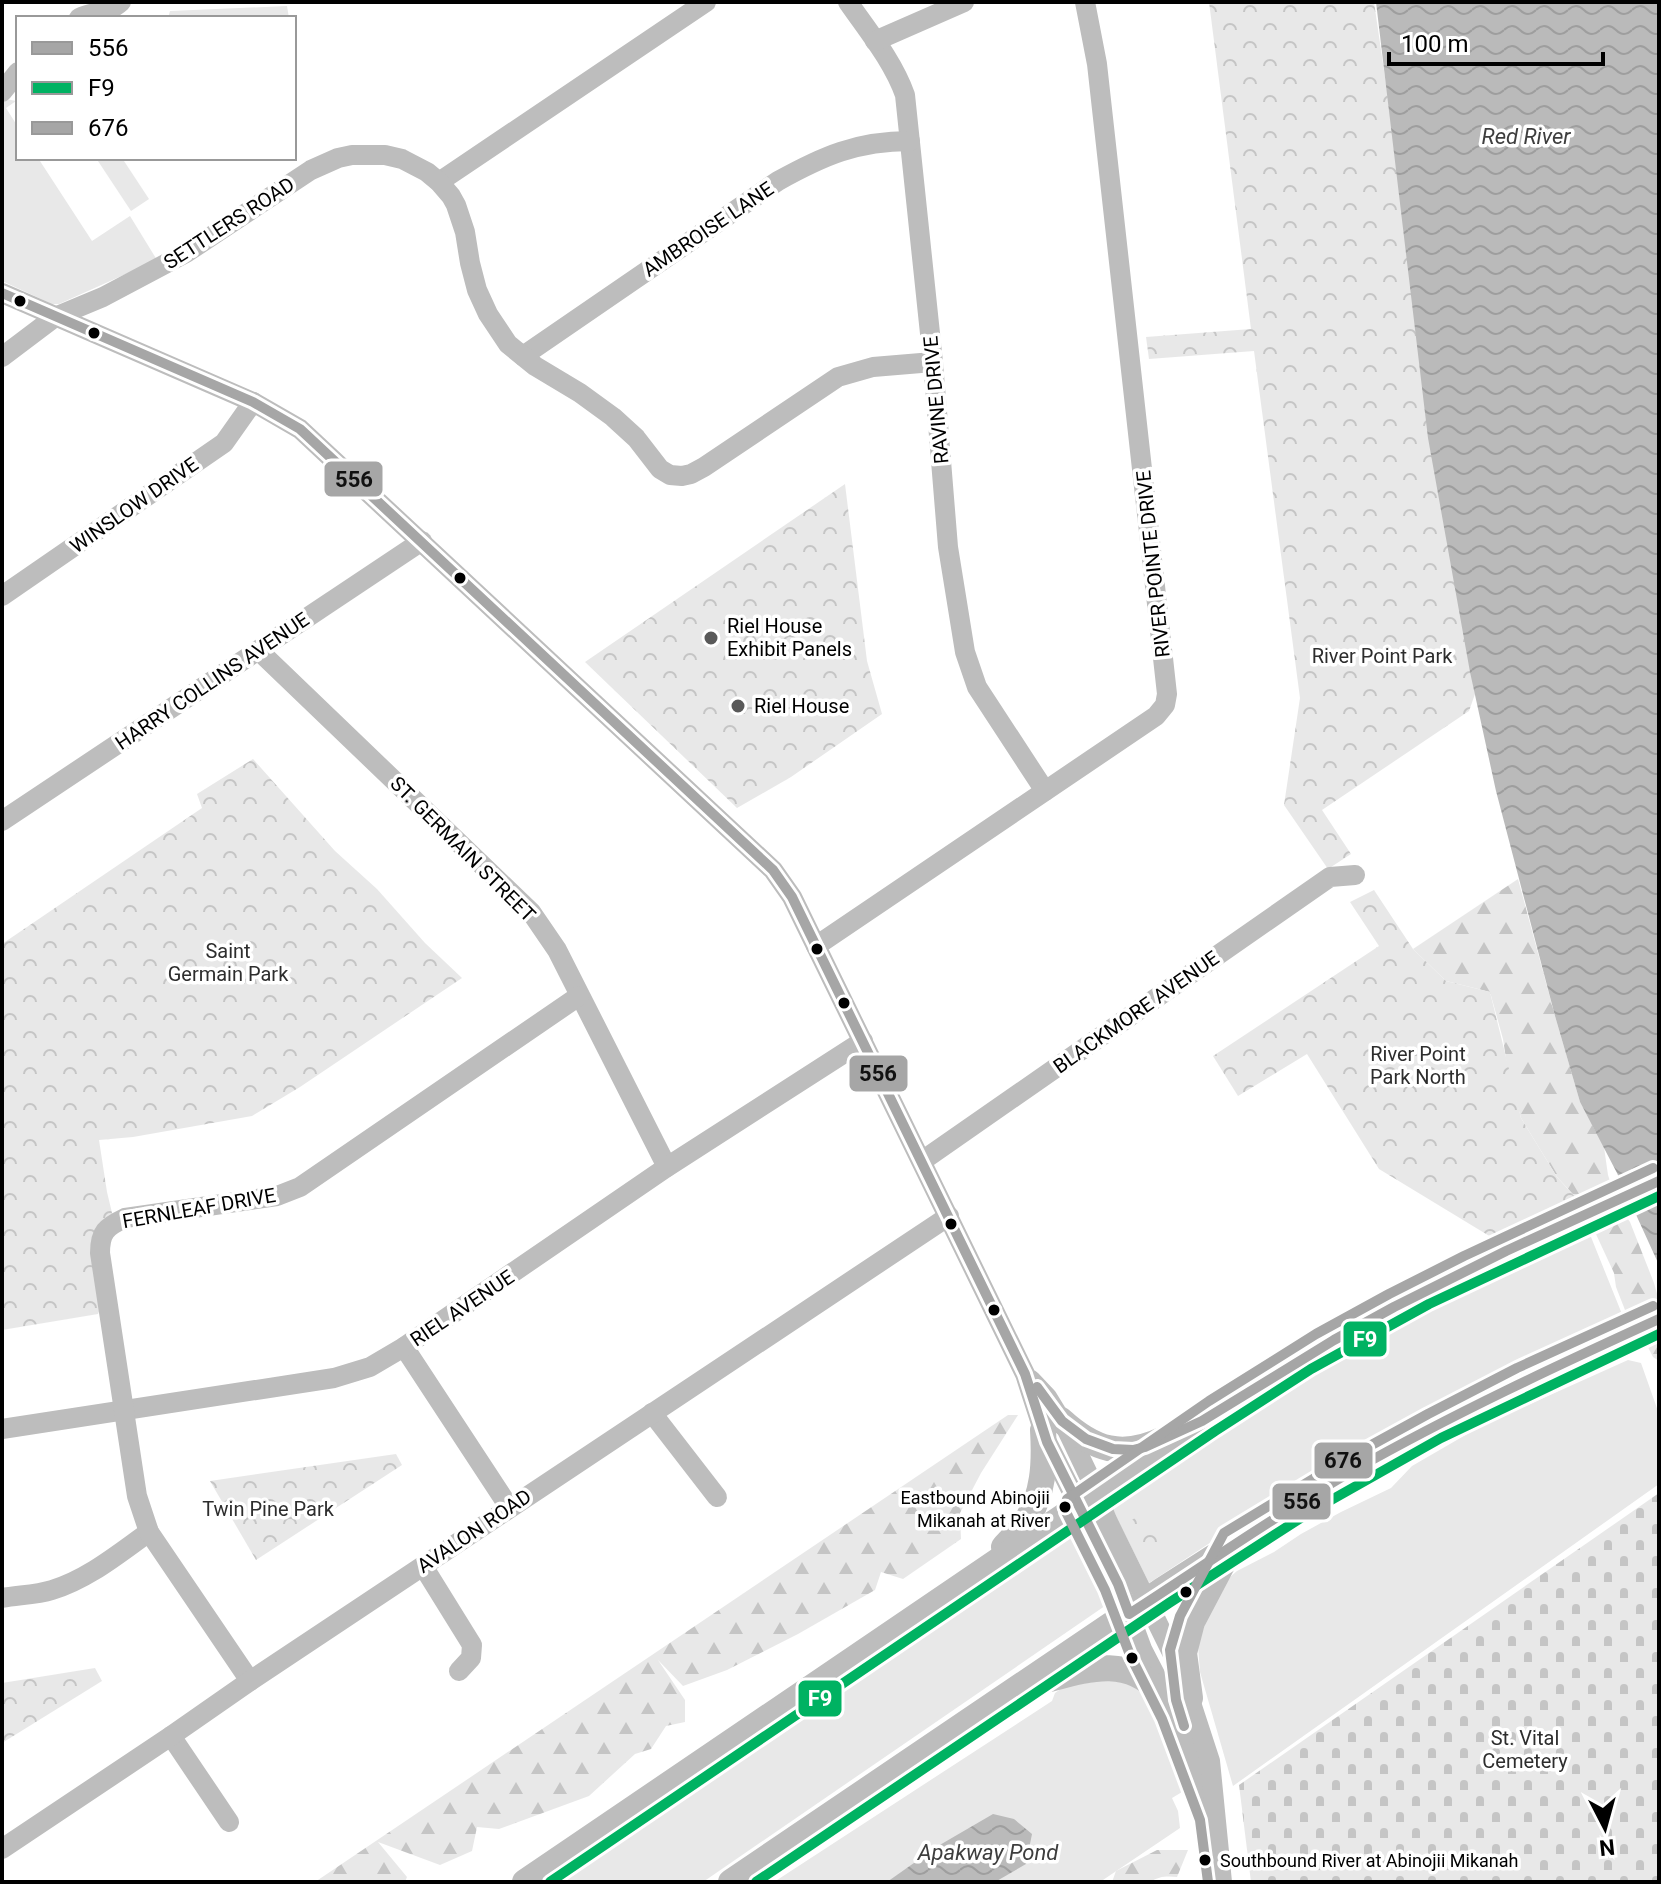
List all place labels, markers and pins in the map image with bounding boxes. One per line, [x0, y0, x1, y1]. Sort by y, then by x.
unlabelled marker [12, 293, 28, 309]
unlabelled marker [86, 325, 102, 341]
unlabelled marker [452, 570, 468, 586]
place label: Riel House Exhibit Panels [727, 614, 852, 661]
marker: Riel House Exhibit Panels [702, 629, 720, 647]
place label: Riel House [754, 694, 849, 718]
marker: Riel House [729, 697, 747, 715]
unlabelled marker [809, 941, 825, 957]
unlabelled marker [836, 995, 852, 1011]
unlabelled marker [943, 1216, 959, 1232]
unlabelled marker [986, 1302, 1002, 1318]
place label: Eastbound Abinojii Mikanah at River [900, 1487, 1050, 1531]
marker: Eastbound Abinojii Mikanah at River [1057, 1499, 1073, 1515]
unlabelled marker [1178, 1584, 1194, 1600]
unlabelled marker [1124, 1650, 1140, 1666]
place label: Southbound River at Abinojii Mikanah [1220, 1850, 1518, 1871]
marker: Southbound River at Abinojii Mikanah [1197, 1852, 1213, 1868]

